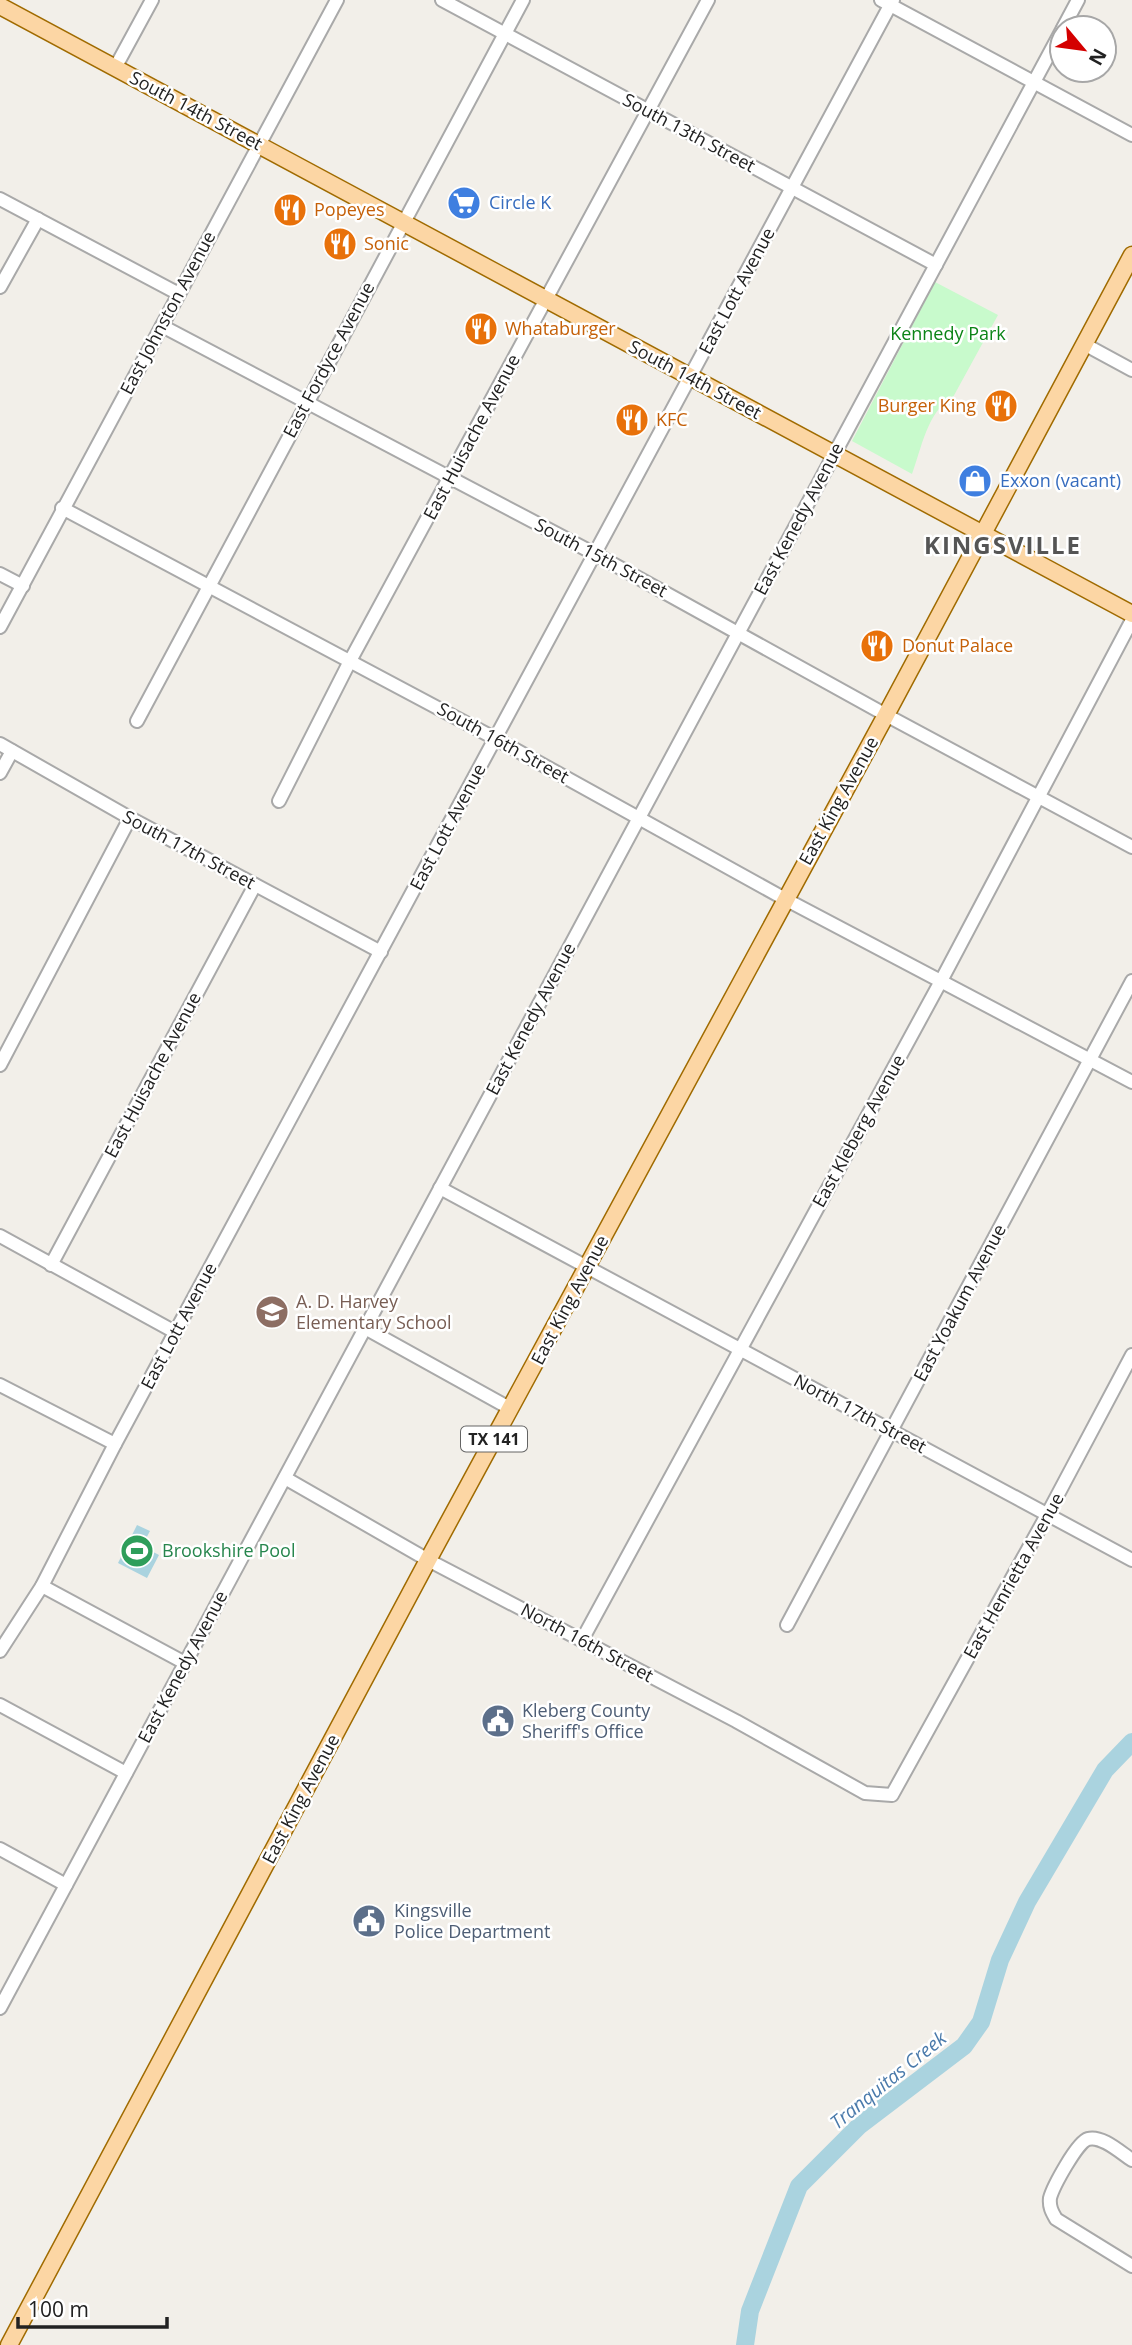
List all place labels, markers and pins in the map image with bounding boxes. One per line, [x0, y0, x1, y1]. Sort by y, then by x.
supermarket icon: Circle K [445, 184, 483, 222]
place label: Circle K [489, 190, 552, 214]
restaurant icon: Popeyes [271, 191, 309, 229]
place label: Popeyes [314, 197, 384, 221]
restaurant icon: Sonic [321, 225, 359, 263]
place label: Sonic [364, 231, 409, 255]
restaurant icon: Whataburger [462, 310, 500, 348]
place label: Whataburger [505, 316, 616, 340]
restaurant icon: Burger King [982, 387, 1020, 425]
place label: Burger King [878, 393, 976, 417]
restaurant icon: KFC [613, 401, 651, 439]
place label: KFC [656, 407, 688, 431]
shop icon: Exxon (vacant) [956, 462, 994, 500]
place label: Exxon (vacant) [1000, 468, 1121, 492]
restaurant icon: Donut Palace [858, 627, 896, 665]
place label: Donut Palace [902, 633, 1013, 657]
place label: A. D. Harvey Elementary School [296, 1289, 452, 1334]
school or university icon: A. D. Harvey Elementary School [253, 1293, 291, 1331]
sports icon: Brookshire Pool [118, 1532, 156, 1570]
place label: Brookshire Pool [162, 1538, 295, 1562]
place label: Kleberg County Sheriff's Office [522, 1698, 651, 1743]
public building icon: Kleberg County Sheriff's Office [479, 1702, 517, 1740]
place label: Kingsville Police Department [394, 1898, 550, 1943]
public building icon: Kingsville Police Department [350, 1902, 388, 1940]

